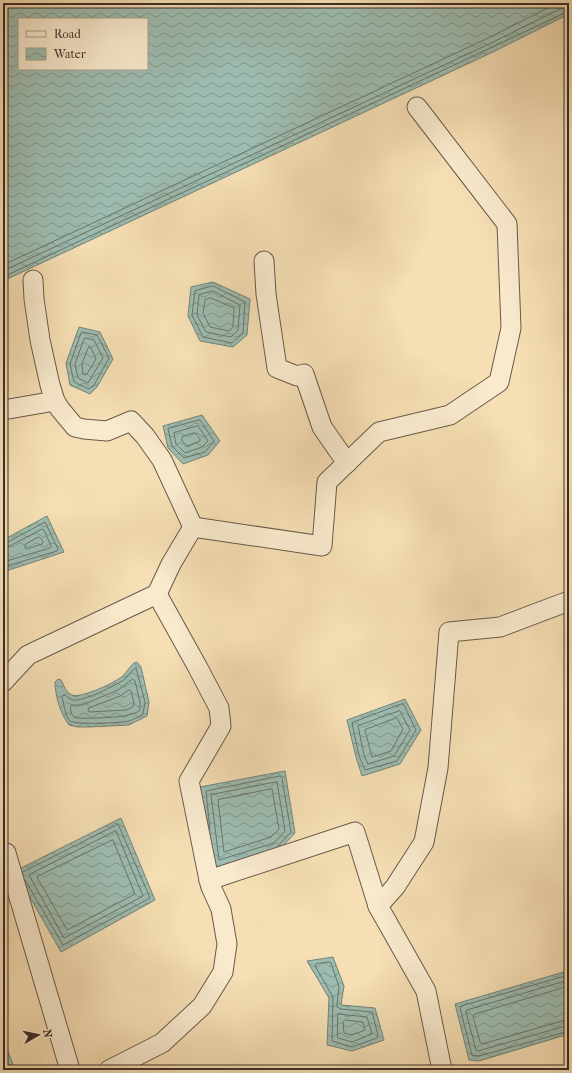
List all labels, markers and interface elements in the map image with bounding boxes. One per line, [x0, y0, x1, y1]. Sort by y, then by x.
legend [18, 18, 148, 70]
text: Road [54, 27, 81, 41]
text: Water [53, 47, 87, 61]
north arrow [18, 1015, 58, 1055]
text: N [40, 1028, 55, 1039]

